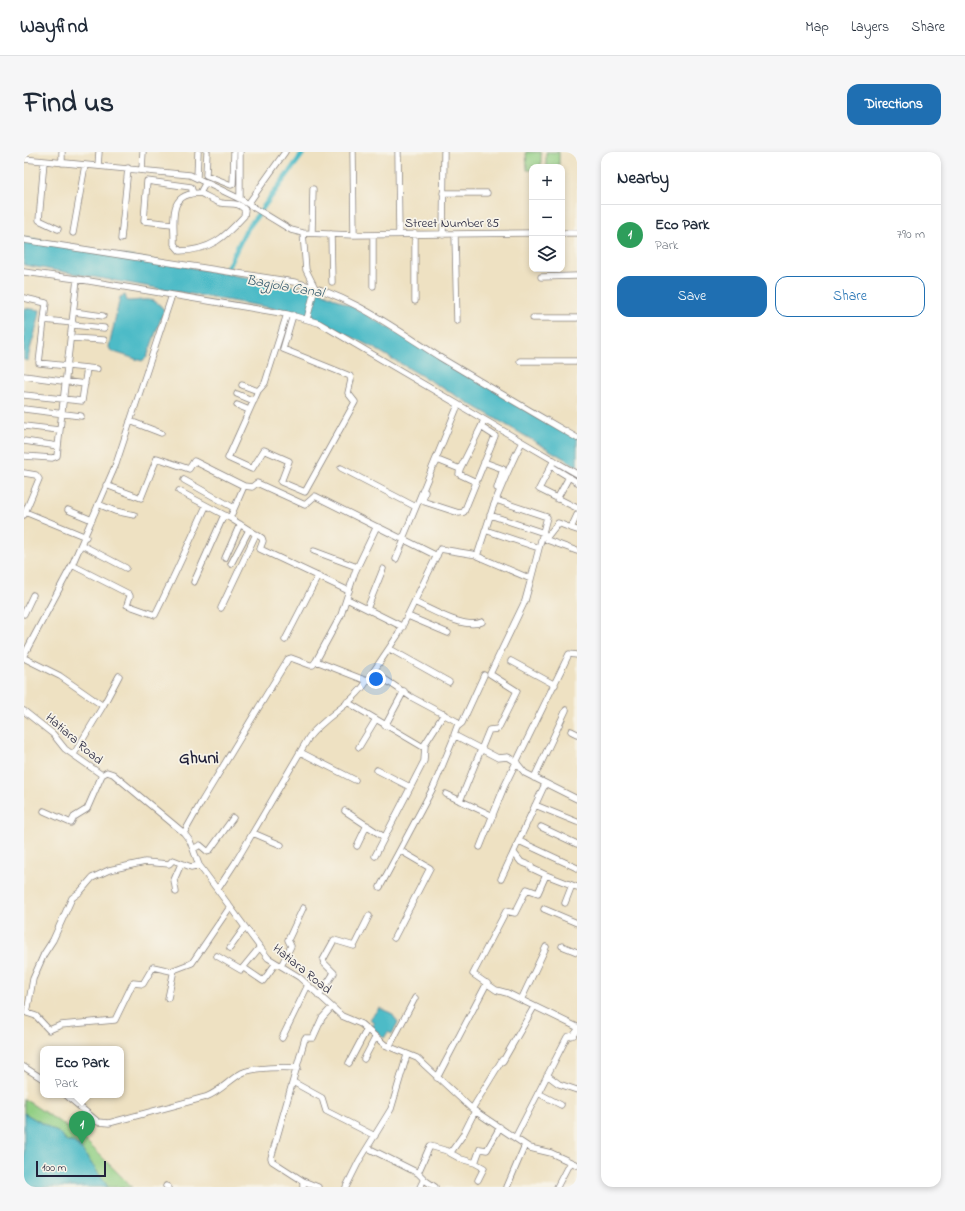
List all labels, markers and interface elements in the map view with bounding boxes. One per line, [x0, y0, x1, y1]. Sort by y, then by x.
text: Wayfind [20, 14, 88, 41]
text: Map [805, 17, 829, 38]
text: Layers [851, 17, 889, 38]
text: Share [911, 17, 945, 38]
text: Find us [24, 84, 114, 125]
button: Directions [847, 84, 941, 125]
map controls [529, 164, 565, 272]
button: + [529, 164, 565, 200]
text: Nearby [617, 166, 669, 191]
button: − [529, 200, 565, 236]
street label: Street Number 85 [405, 214, 500, 233]
text: Eco Park [655, 214, 709, 236]
text: 1 [628, 225, 632, 244]
text: 790 m [897, 225, 925, 244]
button: layers [529, 236, 565, 272]
text: Park [655, 236, 679, 255]
water label: Bagjola Canal [245, 270, 327, 304]
button: Save [617, 276, 767, 317]
button: Share [775, 276, 925, 317]
your location [366, 669, 386, 689]
street label: Hatiara Road [41, 709, 107, 770]
district label: Ghuni [179, 746, 219, 771]
street label: Hatiara Road [268, 939, 336, 999]
popup [40, 1046, 124, 1098]
text: Eco Park [55, 1052, 109, 1074]
text: Park [55, 1074, 78, 1093]
pin: 1 [69, 1111, 95, 1144]
scale bar [36, 1159, 106, 1178]
text: 100 m [42, 1160, 66, 1176]

